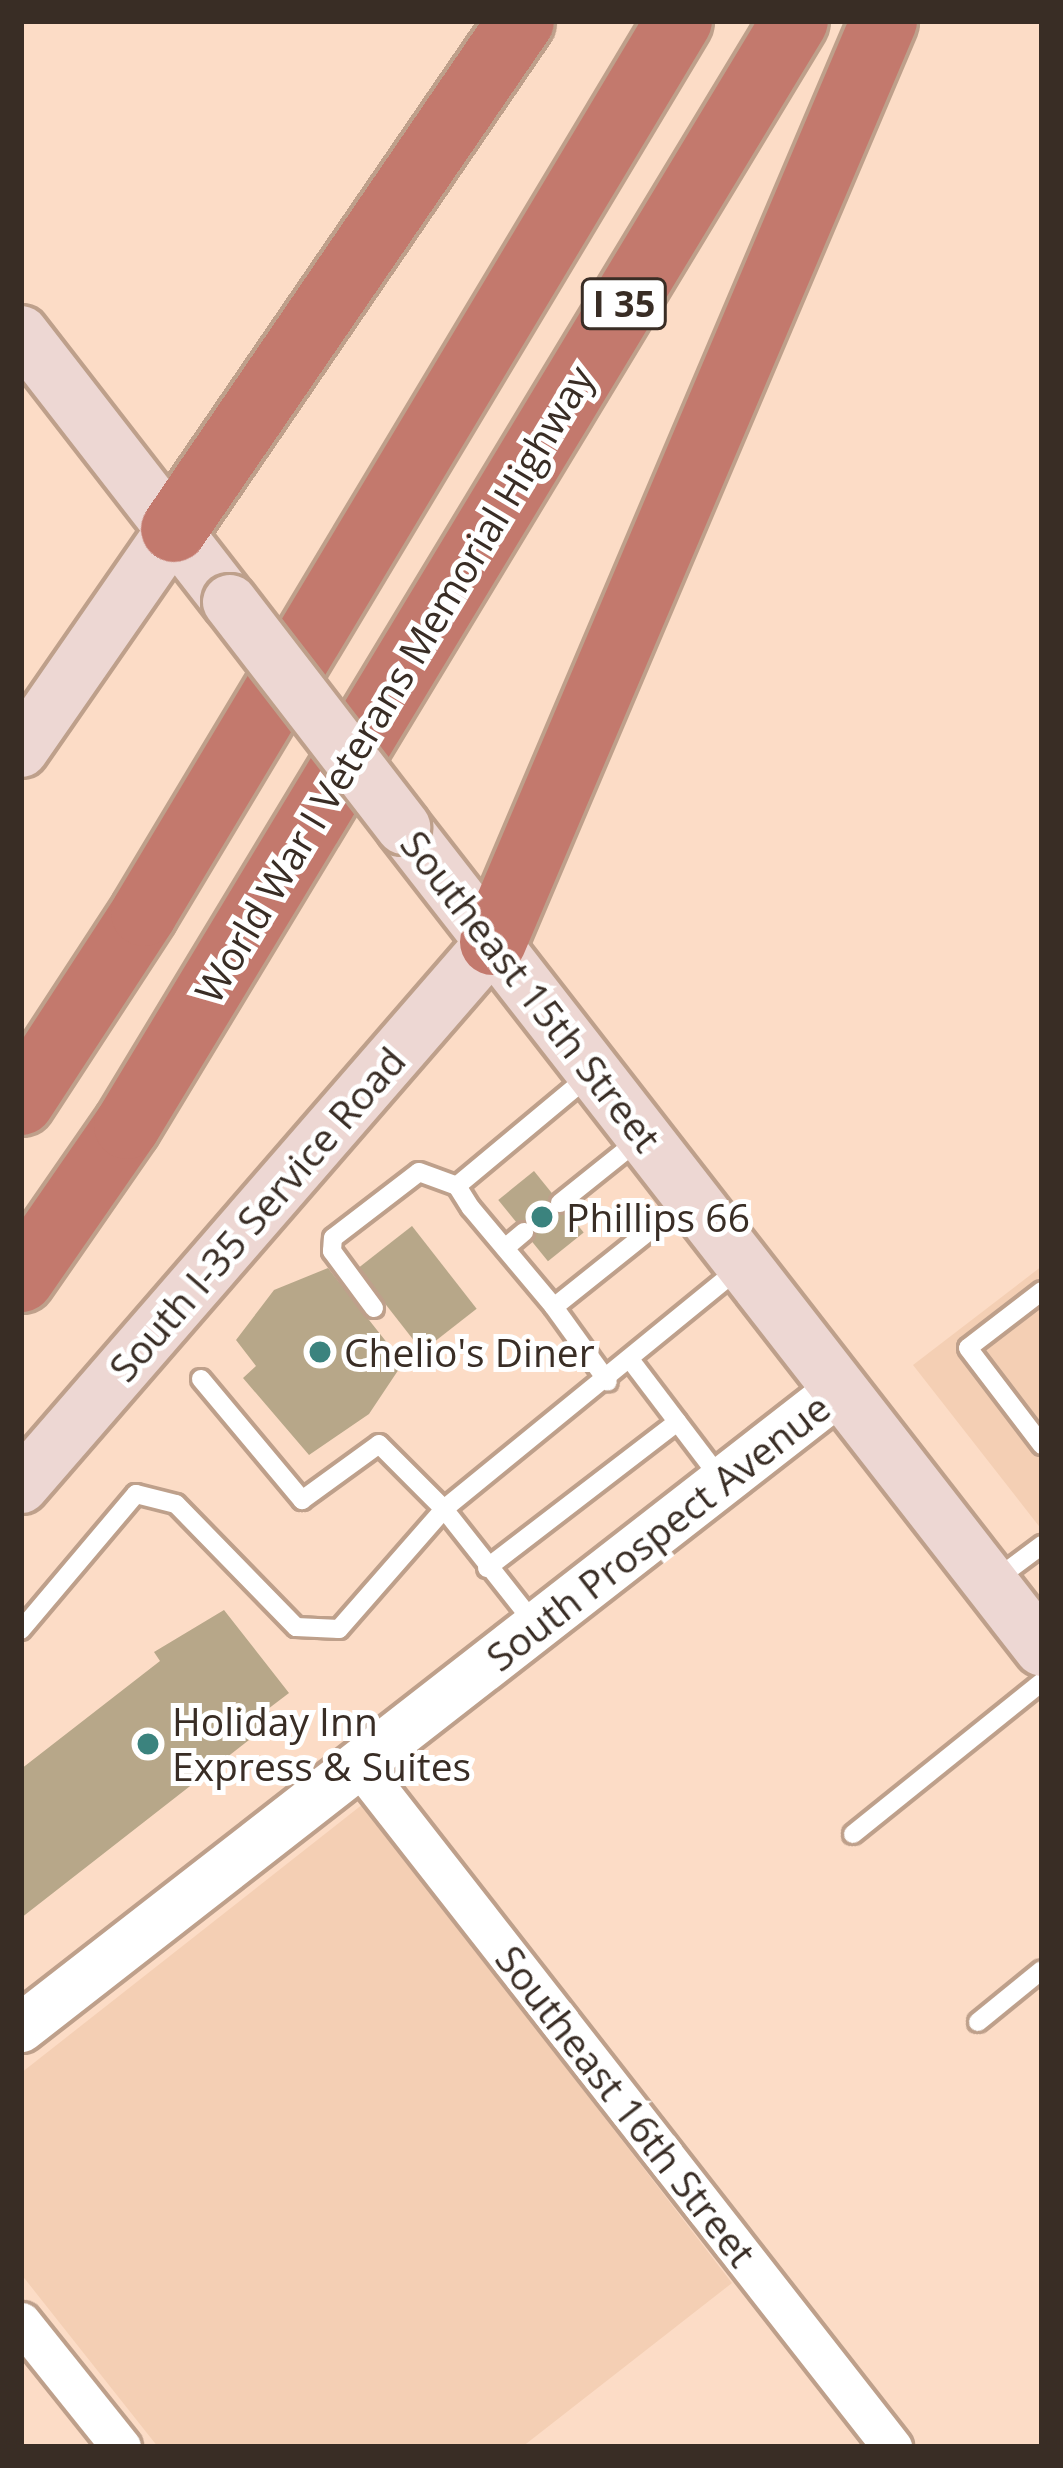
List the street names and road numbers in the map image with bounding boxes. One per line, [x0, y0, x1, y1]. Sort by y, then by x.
road number: I 35 [579, 274, 669, 334]
street label: World War I Veterans Memorial Highway [185, 357, 603, 1011]
street label: Southeast 15th Street [391, 821, 671, 1161]
street label: South I-35 Service Road [99, 1037, 415, 1391]
street label: South Prospect Avenue [477, 1384, 839, 1680]
street label: Southeast 16th Street [486, 1936, 766, 2276]

